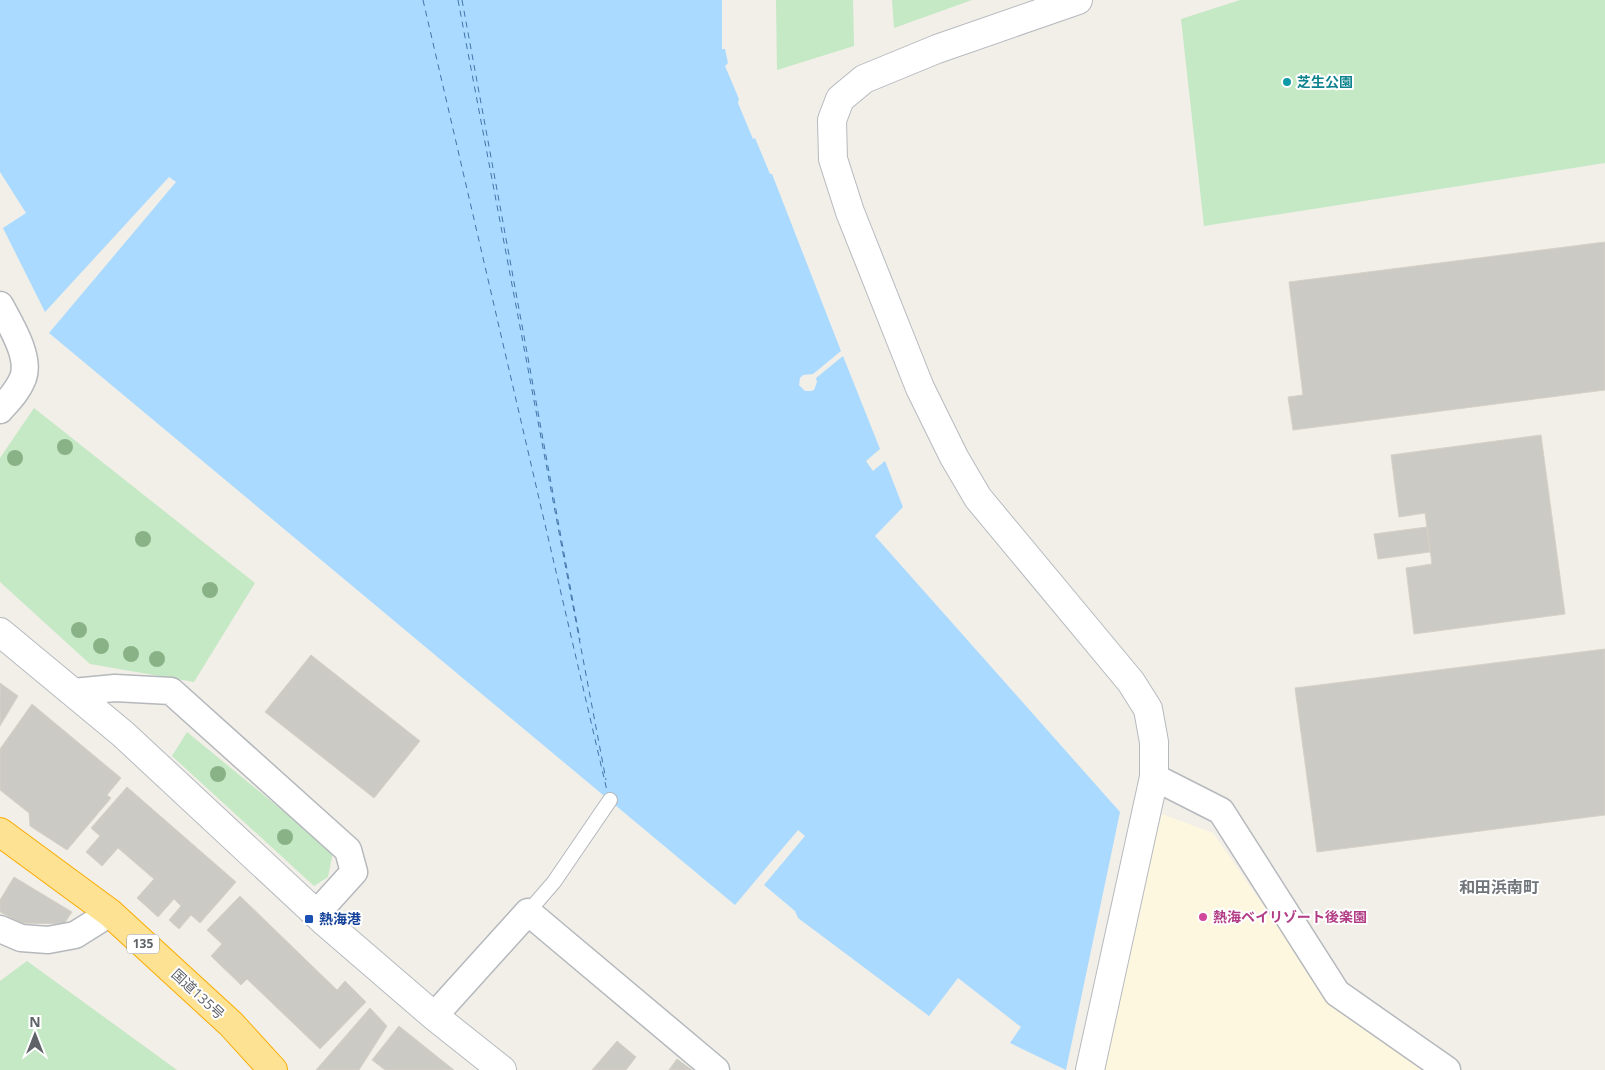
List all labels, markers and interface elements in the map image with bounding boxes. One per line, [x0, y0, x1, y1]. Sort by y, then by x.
place label: 芝生公園 [1297, 72, 1353, 91]
marker: 芝生公園 [1281, 76, 1293, 88]
district label: 和田浜南町 [1459, 876, 1539, 898]
place label: 熱海ベイリゾート後楽園 [1213, 907, 1367, 926]
place label: 熱海港 [319, 909, 361, 928]
marker: 熱海ベイリゾート後楽園 [1197, 911, 1209, 923]
marker: 熱海港 [303, 913, 315, 925]
road number: 135 [127, 934, 159, 954]
street label: 国道135号 [168, 964, 229, 1023]
north arrow [10, 1010, 60, 1060]
text: N [29, 1012, 41, 1031]

